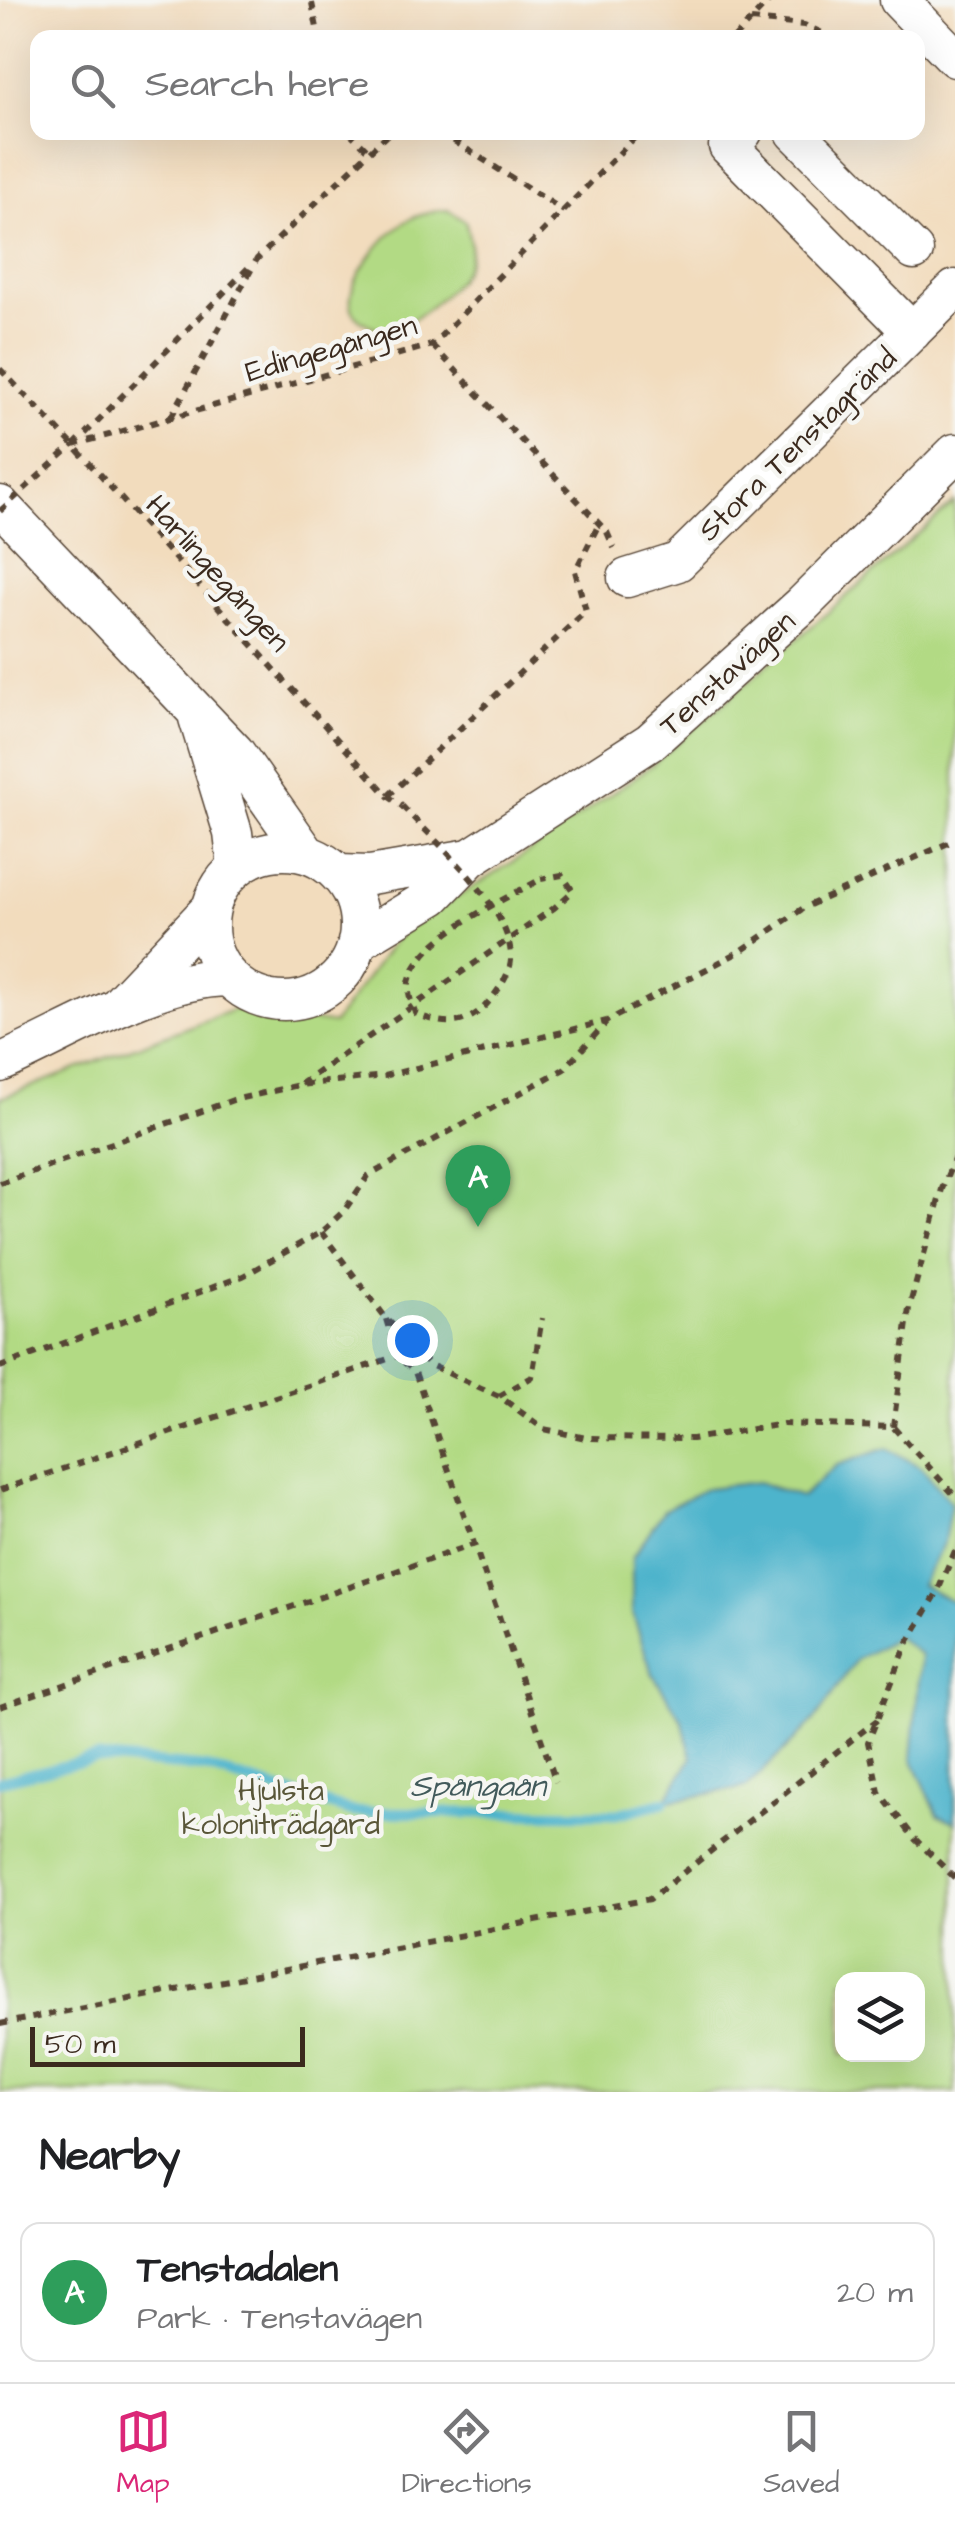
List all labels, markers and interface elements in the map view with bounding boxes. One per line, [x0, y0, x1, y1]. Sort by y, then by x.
search box [30, 30, 925, 140]
icon: search [65, 58, 120, 113]
text: Search here [145, 59, 369, 111]
street label: Edingegången [241, 304, 422, 394]
street label: Stora Tenstagränd [689, 339, 907, 552]
street label: Harlingegången [135, 486, 299, 662]
street label: Tenstavägen [650, 601, 806, 747]
pin: A [446, 1144, 510, 1227]
your location [387, 1315, 438, 1366]
water label: Spångaån [410, 1764, 549, 1810]
park label: Hjulsta koloniträdgård [182, 1770, 380, 1847]
map controls [835, 1972, 925, 2062]
button: layers [835, 1972, 925, 2062]
scale bar [30, 2022, 305, 2066]
text: 50 m [45, 2025, 116, 2064]
text: Nearby [40, 2128, 180, 2186]
text: Tenstadalen [137, 2244, 338, 2296]
text: A [64, 2270, 85, 2315]
text: 20 m [837, 2270, 913, 2315]
text: Park · Tenstavägen [137, 2296, 422, 2341]
tab: Map [116, 2404, 171, 2503]
tab: Directions [402, 2404, 532, 2503]
tab: Saved [763, 2404, 839, 2503]

